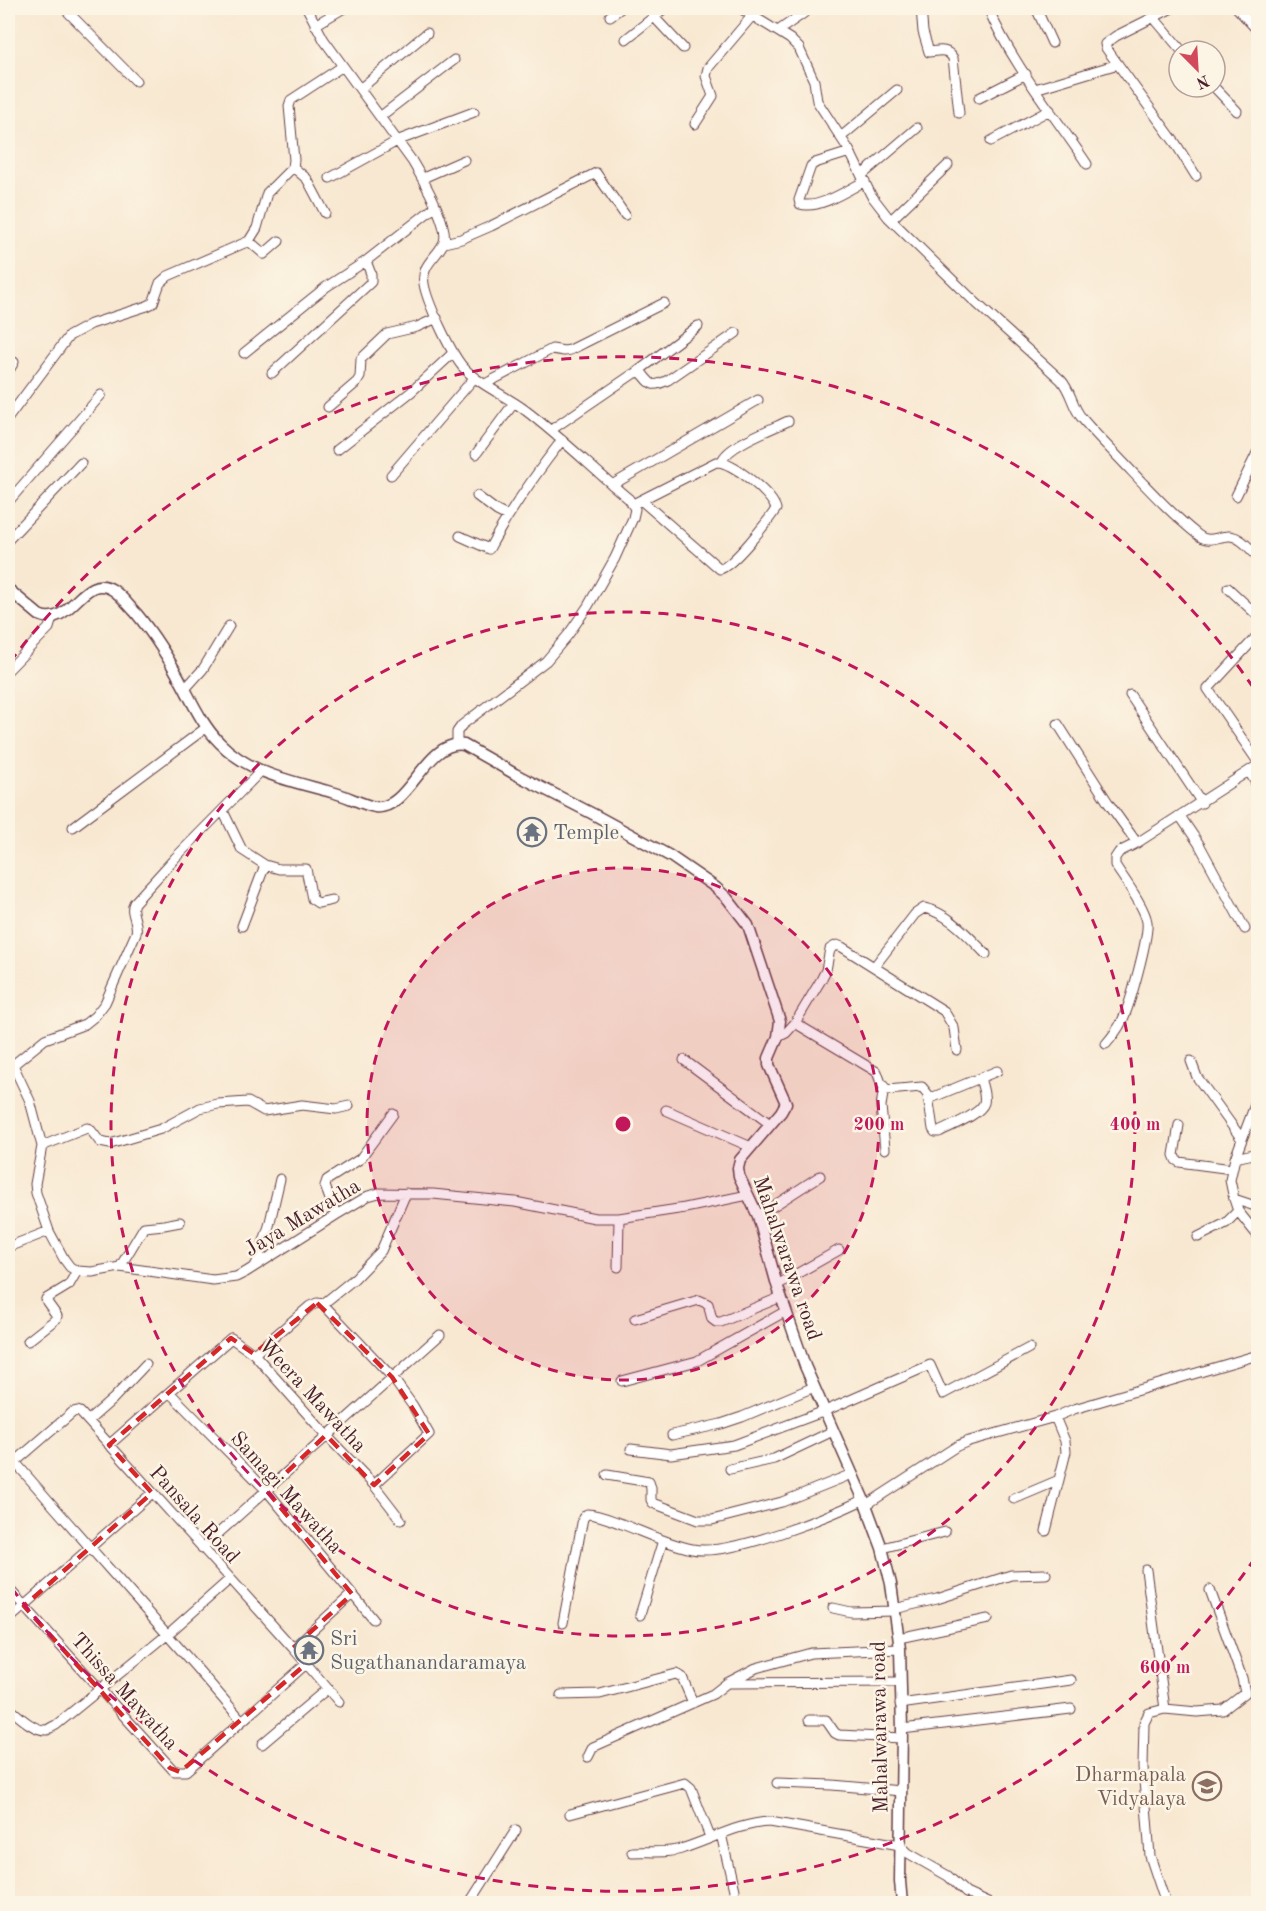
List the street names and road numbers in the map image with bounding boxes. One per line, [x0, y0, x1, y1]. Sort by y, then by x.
street label: Mahalwarawa road [749, 1174, 825, 1343]
street label: Jaya Mawatha [241, 1176, 364, 1261]
street label: Weera Mawatha [254, 1335, 370, 1457]
street label: Samagi Mawatha [226, 1428, 346, 1558]
street label: Pansala Road [145, 1462, 243, 1568]
street label: Thissa Mawatha [66, 1630, 182, 1754]
street label: Mahalwarawa road [868, 1641, 893, 1813]

